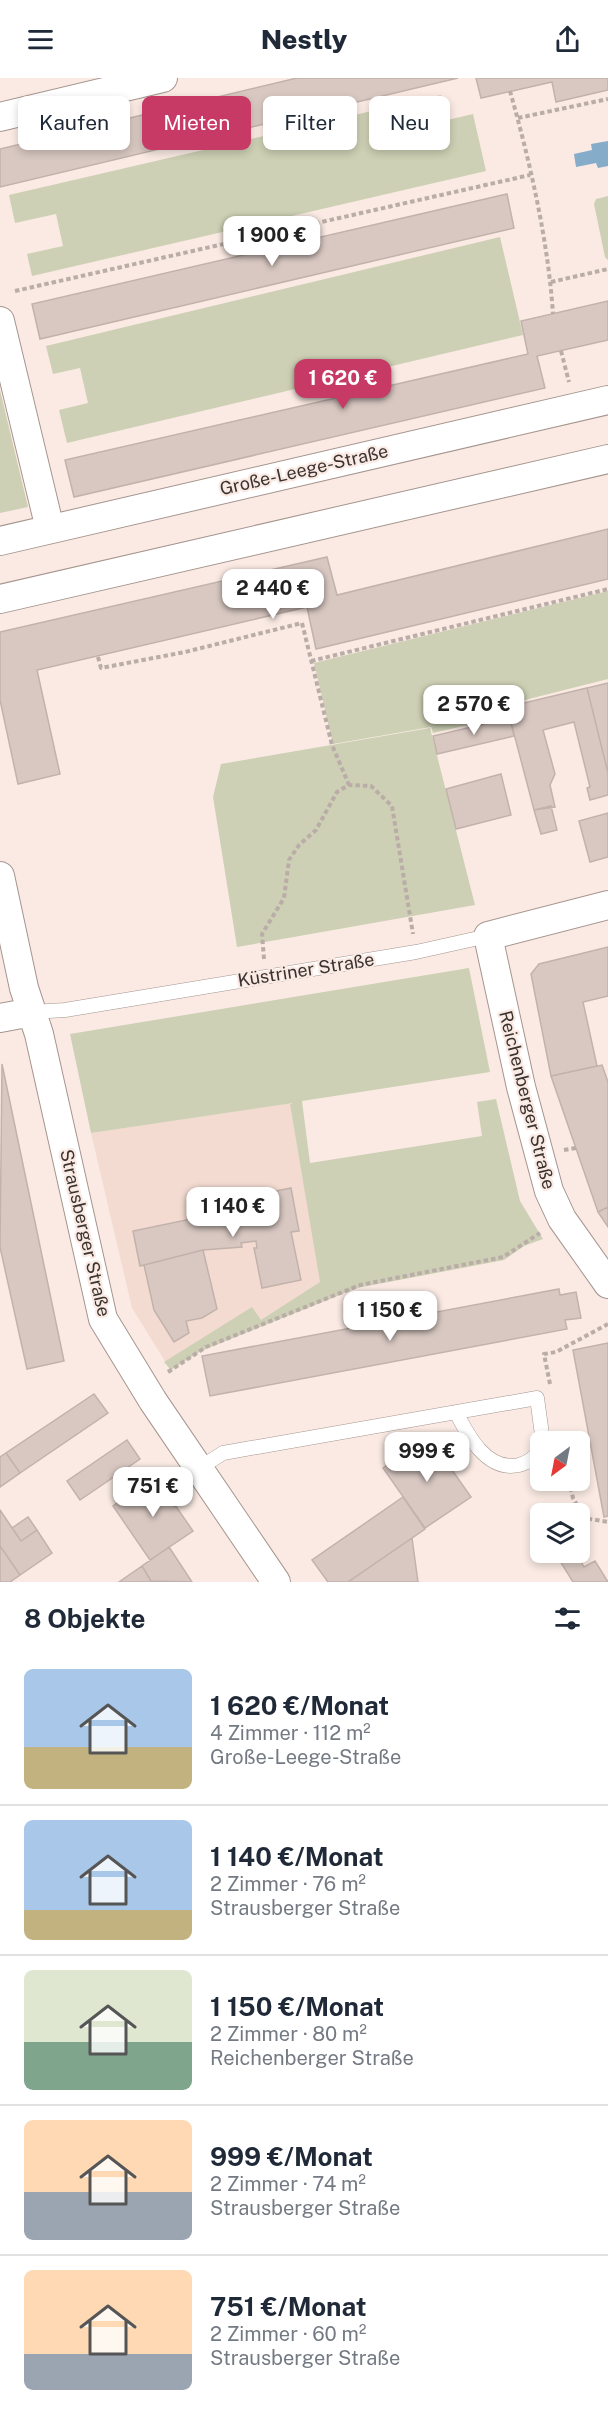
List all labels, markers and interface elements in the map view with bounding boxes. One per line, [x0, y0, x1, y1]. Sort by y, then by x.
icon: menu [24, 23, 57, 56]
text: Nestly [261, 23, 347, 55]
icon: share [551, 23, 584, 56]
chip: Kaufen [18, 96, 130, 150]
chip: Mieten [142, 96, 251, 150]
chip: Filter [263, 96, 357, 150]
chip: Neu [369, 96, 450, 150]
pin: 1 900 € [217, 216, 327, 267]
text: 1 900 € [237, 223, 307, 247]
pin: 1 620 € [288, 359, 398, 410]
text: 1 620 € [308, 366, 378, 390]
street label: Große-Leege-Straße [218, 440, 390, 499]
pin: 2 440 € [218, 569, 328, 620]
text: 2 440 € [236, 576, 310, 600]
pin: 2 570 € [419, 685, 529, 736]
text: 2 570 € [437, 692, 511, 716]
street label: Küstriner Straße [236, 948, 376, 991]
street label: Reichenberger Straße [495, 1008, 560, 1191]
street label: Strausberger Straße [56, 1147, 115, 1319]
pin: 1 140 € [178, 1187, 288, 1238]
text: 1 140 € [200, 1194, 266, 1218]
pin: 1 150 € [335, 1291, 445, 1342]
text: 1 150 € [357, 1298, 423, 1322]
north arrow [530, 1431, 590, 1491]
map controls [530, 1431, 590, 1563]
pin: 999 € [385, 1432, 469, 1483]
text: 999 € [399, 1439, 455, 1463]
pin: 751 € [111, 1467, 195, 1518]
text: 751 € [127, 1474, 179, 1498]
button: layers [530, 1503, 590, 1563]
icon: filters [551, 1602, 584, 1635]
text: 8 Objekte [24, 1603, 146, 1634]
text: 1 620 €/Monat [210, 1690, 389, 1721]
icon: home [72, 1693, 144, 1765]
text: 4 Zimmer · 112 m² [210, 1721, 371, 1745]
text: Große-Leege-Straße [210, 1745, 401, 1769]
text: 1 140 €/Monat [210, 1841, 384, 1872]
icon: home [72, 1844, 144, 1916]
text: 2 Zimmer · 76 m² [210, 1872, 366, 1896]
text: Strausberger Straße [210, 1896, 400, 1920]
text: 1 150 €/Monat [210, 1991, 384, 2022]
icon: home [72, 1994, 144, 2066]
text: 2 Zimmer · 80 m² [210, 2022, 367, 2046]
text: Reichenberger Straße [210, 2046, 414, 2070]
text: 999 €/Monat [210, 2141, 373, 2172]
icon: home [72, 2144, 144, 2216]
text: 2 Zimmer · 74 m² [210, 2172, 366, 2196]
text: Strausberger Straße [210, 2196, 400, 2220]
text: 751 €/Monat [210, 2291, 367, 2322]
icon: home [72, 2294, 144, 2366]
text: 2 Zimmer · 60 m² [210, 2322, 366, 2346]
text: Strausberger Straße [210, 2346, 400, 2370]

